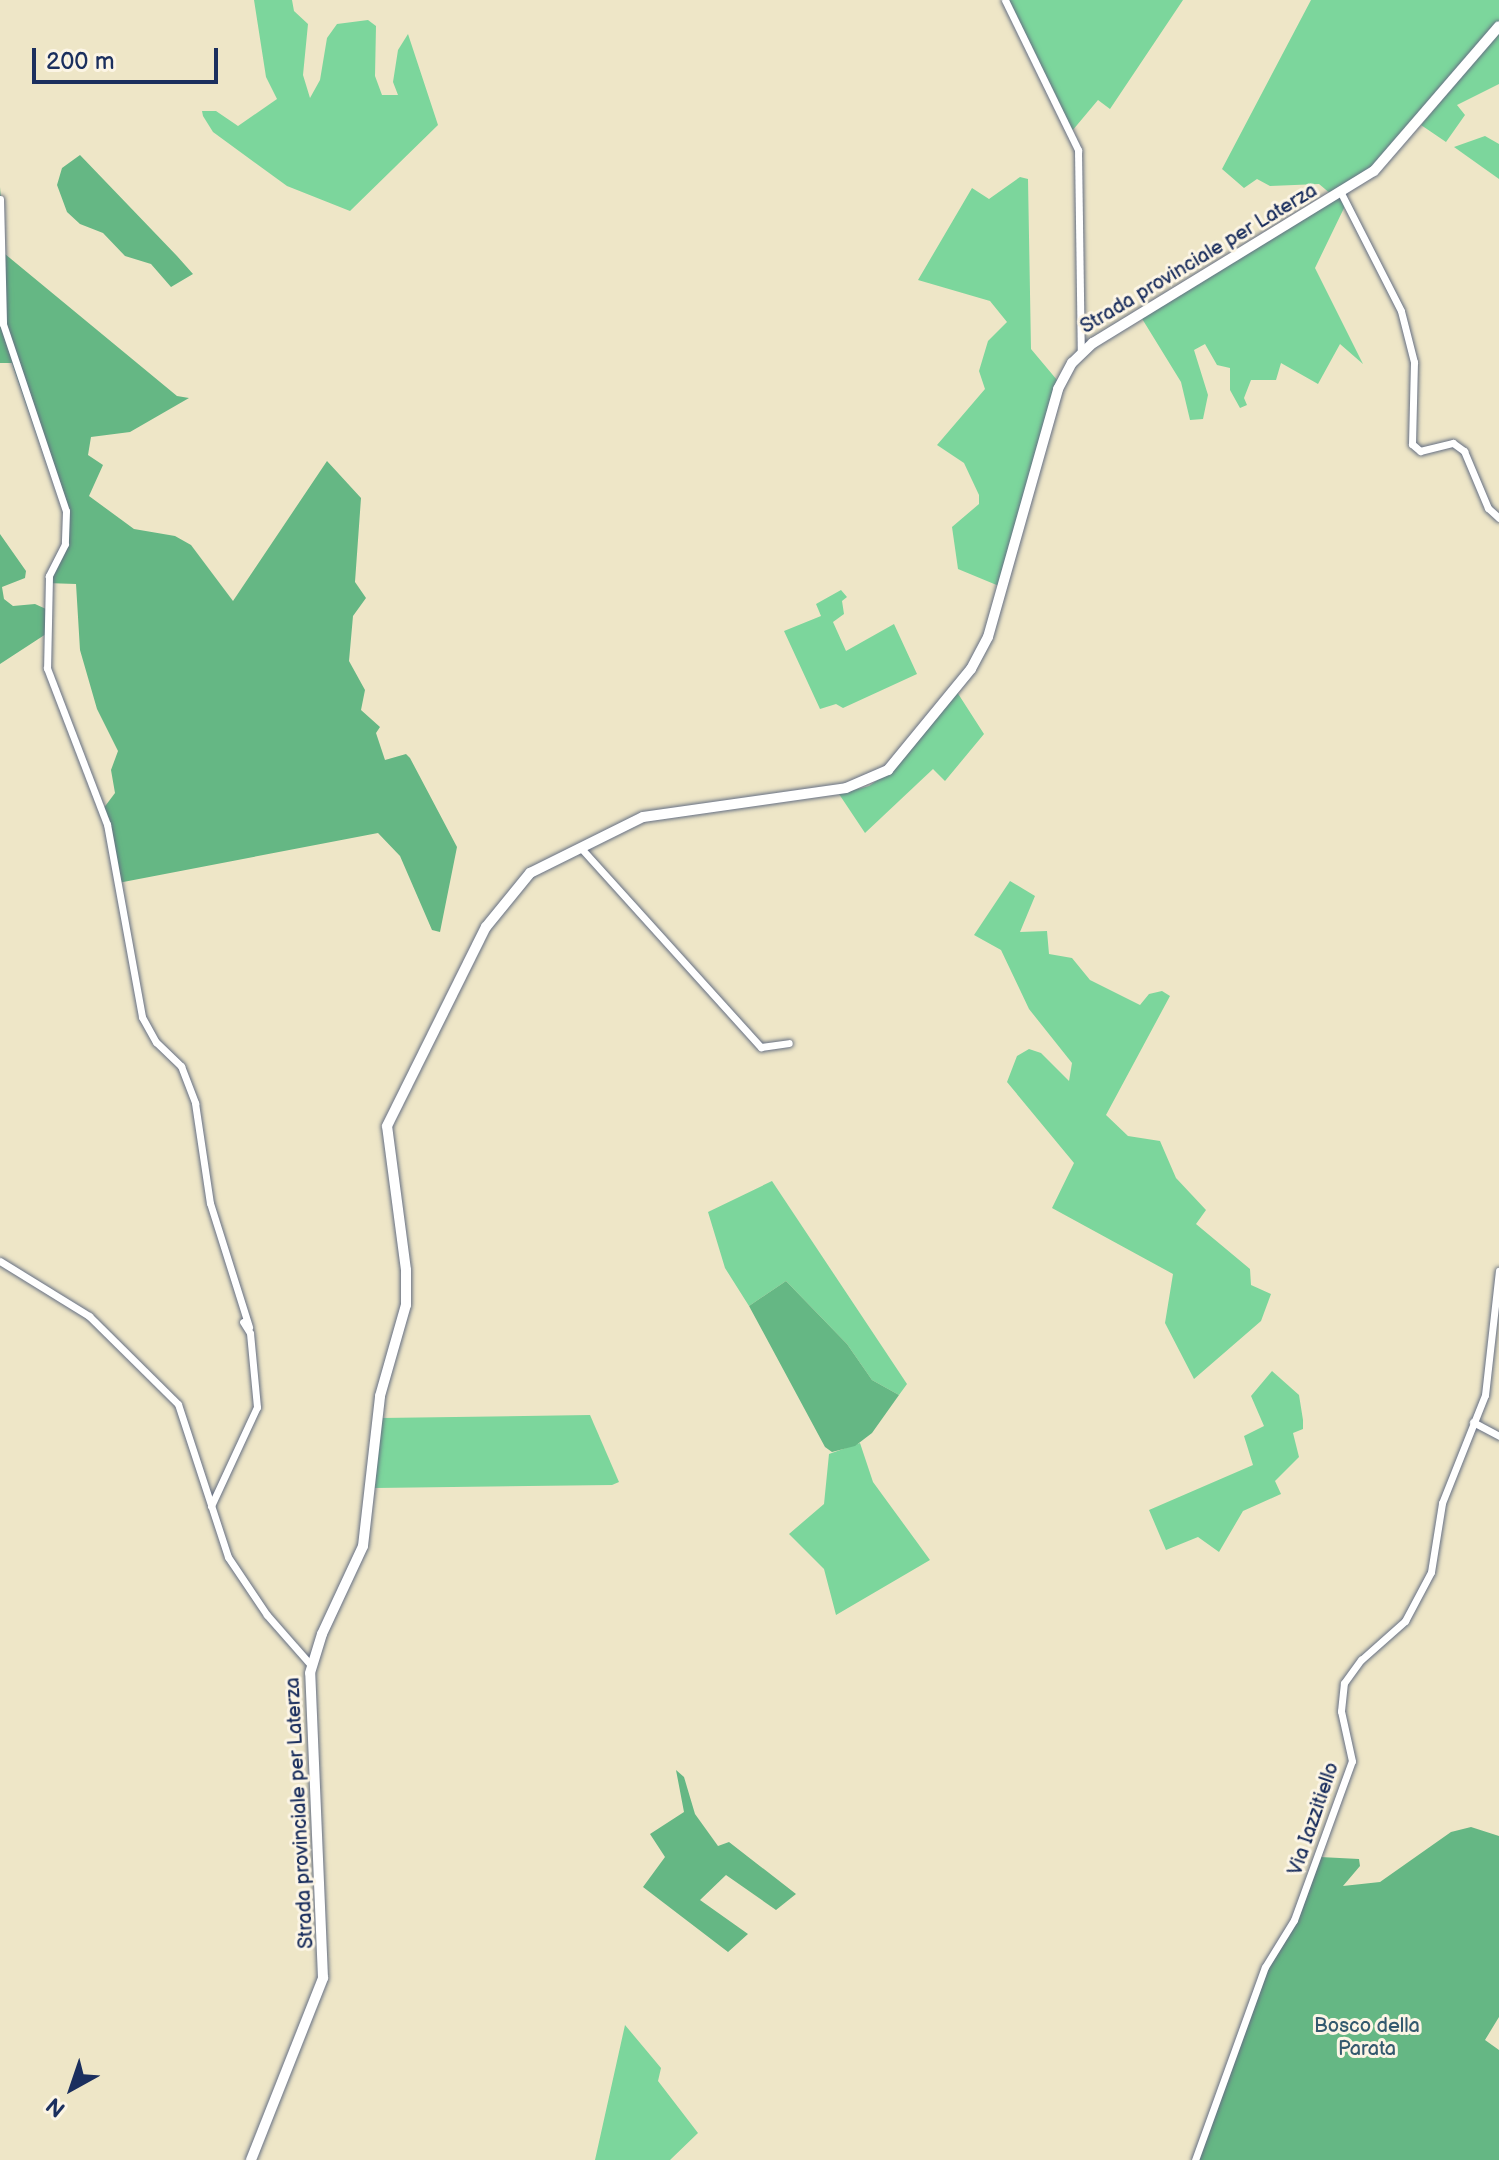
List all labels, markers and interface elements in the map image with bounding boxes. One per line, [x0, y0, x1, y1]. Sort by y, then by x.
scale bar [36, 32, 222, 82]
text: 200 m [46, 47, 115, 76]
street label: Strada provinciale per Laterza [1076, 179, 1322, 339]
street label: Strada provinciale per Laterza [281, 1677, 319, 1949]
street label: Via Iazzitiello [1283, 1759, 1345, 1879]
park label: Bosco della Parata [1314, 2014, 1420, 2061]
north arrow [32, 2048, 112, 2128]
text: N [41, 2091, 71, 2122]

